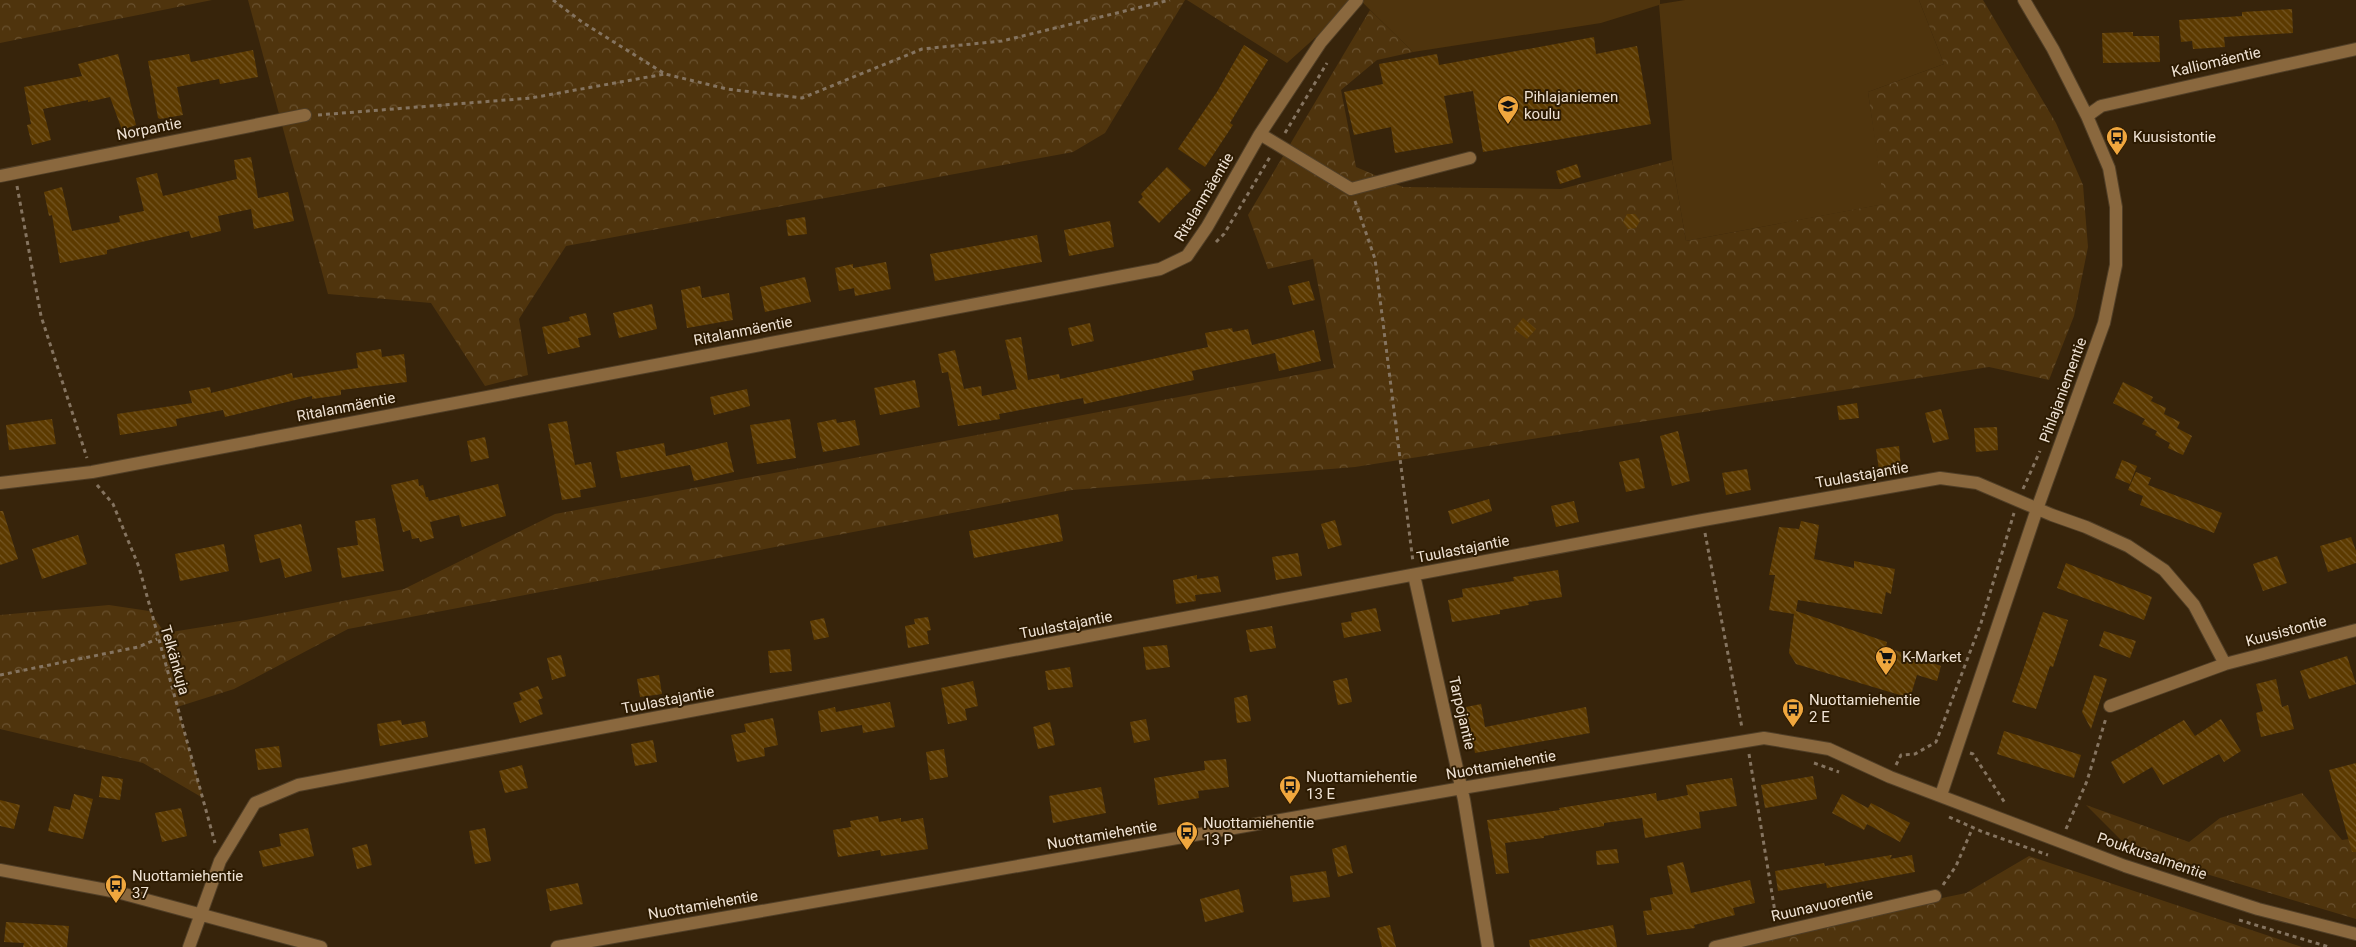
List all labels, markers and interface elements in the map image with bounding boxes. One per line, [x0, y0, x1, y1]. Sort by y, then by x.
street label: Kalliomäentie [2170, 43, 2262, 81]
place label: Pihlajaniemen koulu [1524, 88, 1618, 123]
school or university icon: Pihlajaniemen koulu [1496, 94, 1520, 125]
street label: Norpantie [115, 114, 183, 144]
bus stop icon: Kuusistontie [2105, 125, 2129, 156]
place label: Kuusistontie [2133, 128, 2216, 146]
street label: Ritalanmäentie [1171, 149, 1238, 245]
street label: Ritalanmäentie [692, 313, 794, 349]
street label: Pihlajaniementie [2036, 335, 2090, 445]
street label: Ritalanmäentie [295, 389, 397, 425]
street label: Tuulastajantie [1814, 458, 1910, 492]
street label: Tuulastajantie [1415, 531, 1511, 567]
street label: Tuulastajantie [1018, 607, 1114, 643]
street label: Kuusistontie [2244, 612, 2328, 650]
street label: Telkänkuja [156, 623, 194, 697]
supermarket icon: K-Market [1874, 645, 1898, 676]
place label: K-Market [1902, 648, 1962, 666]
street label: Tarpojantie [1445, 674, 1479, 752]
street label: Tuulastajantie [620, 682, 716, 718]
place label: Nuottamiehentie 2 E [1809, 691, 1920, 726]
bus stop icon: Nuottamiehentie 2 E [1781, 697, 1805, 728]
street label: Nuottamiehentie [1445, 746, 1557, 784]
place label: Nuottamiehentie 13 E [1306, 768, 1417, 803]
bus stop icon: Nuottamiehentie 13 E [1278, 774, 1302, 805]
place label: Nuottamiehentie 13 P [1203, 814, 1314, 849]
street label: Nuottamiehentie [1046, 816, 1158, 854]
bus stop icon: Nuottamiehentie 13 P [1175, 820, 1199, 851]
street label: Poukkusalmentie [2095, 829, 2209, 883]
place label: Nuottamiehentie 37 [132, 867, 243, 902]
bus stop icon: Nuottamiehentie 37 [104, 873, 128, 904]
street label: Ruunavuorentie [1769, 885, 1875, 925]
street label: Nuottamiehentie [647, 886, 759, 924]

